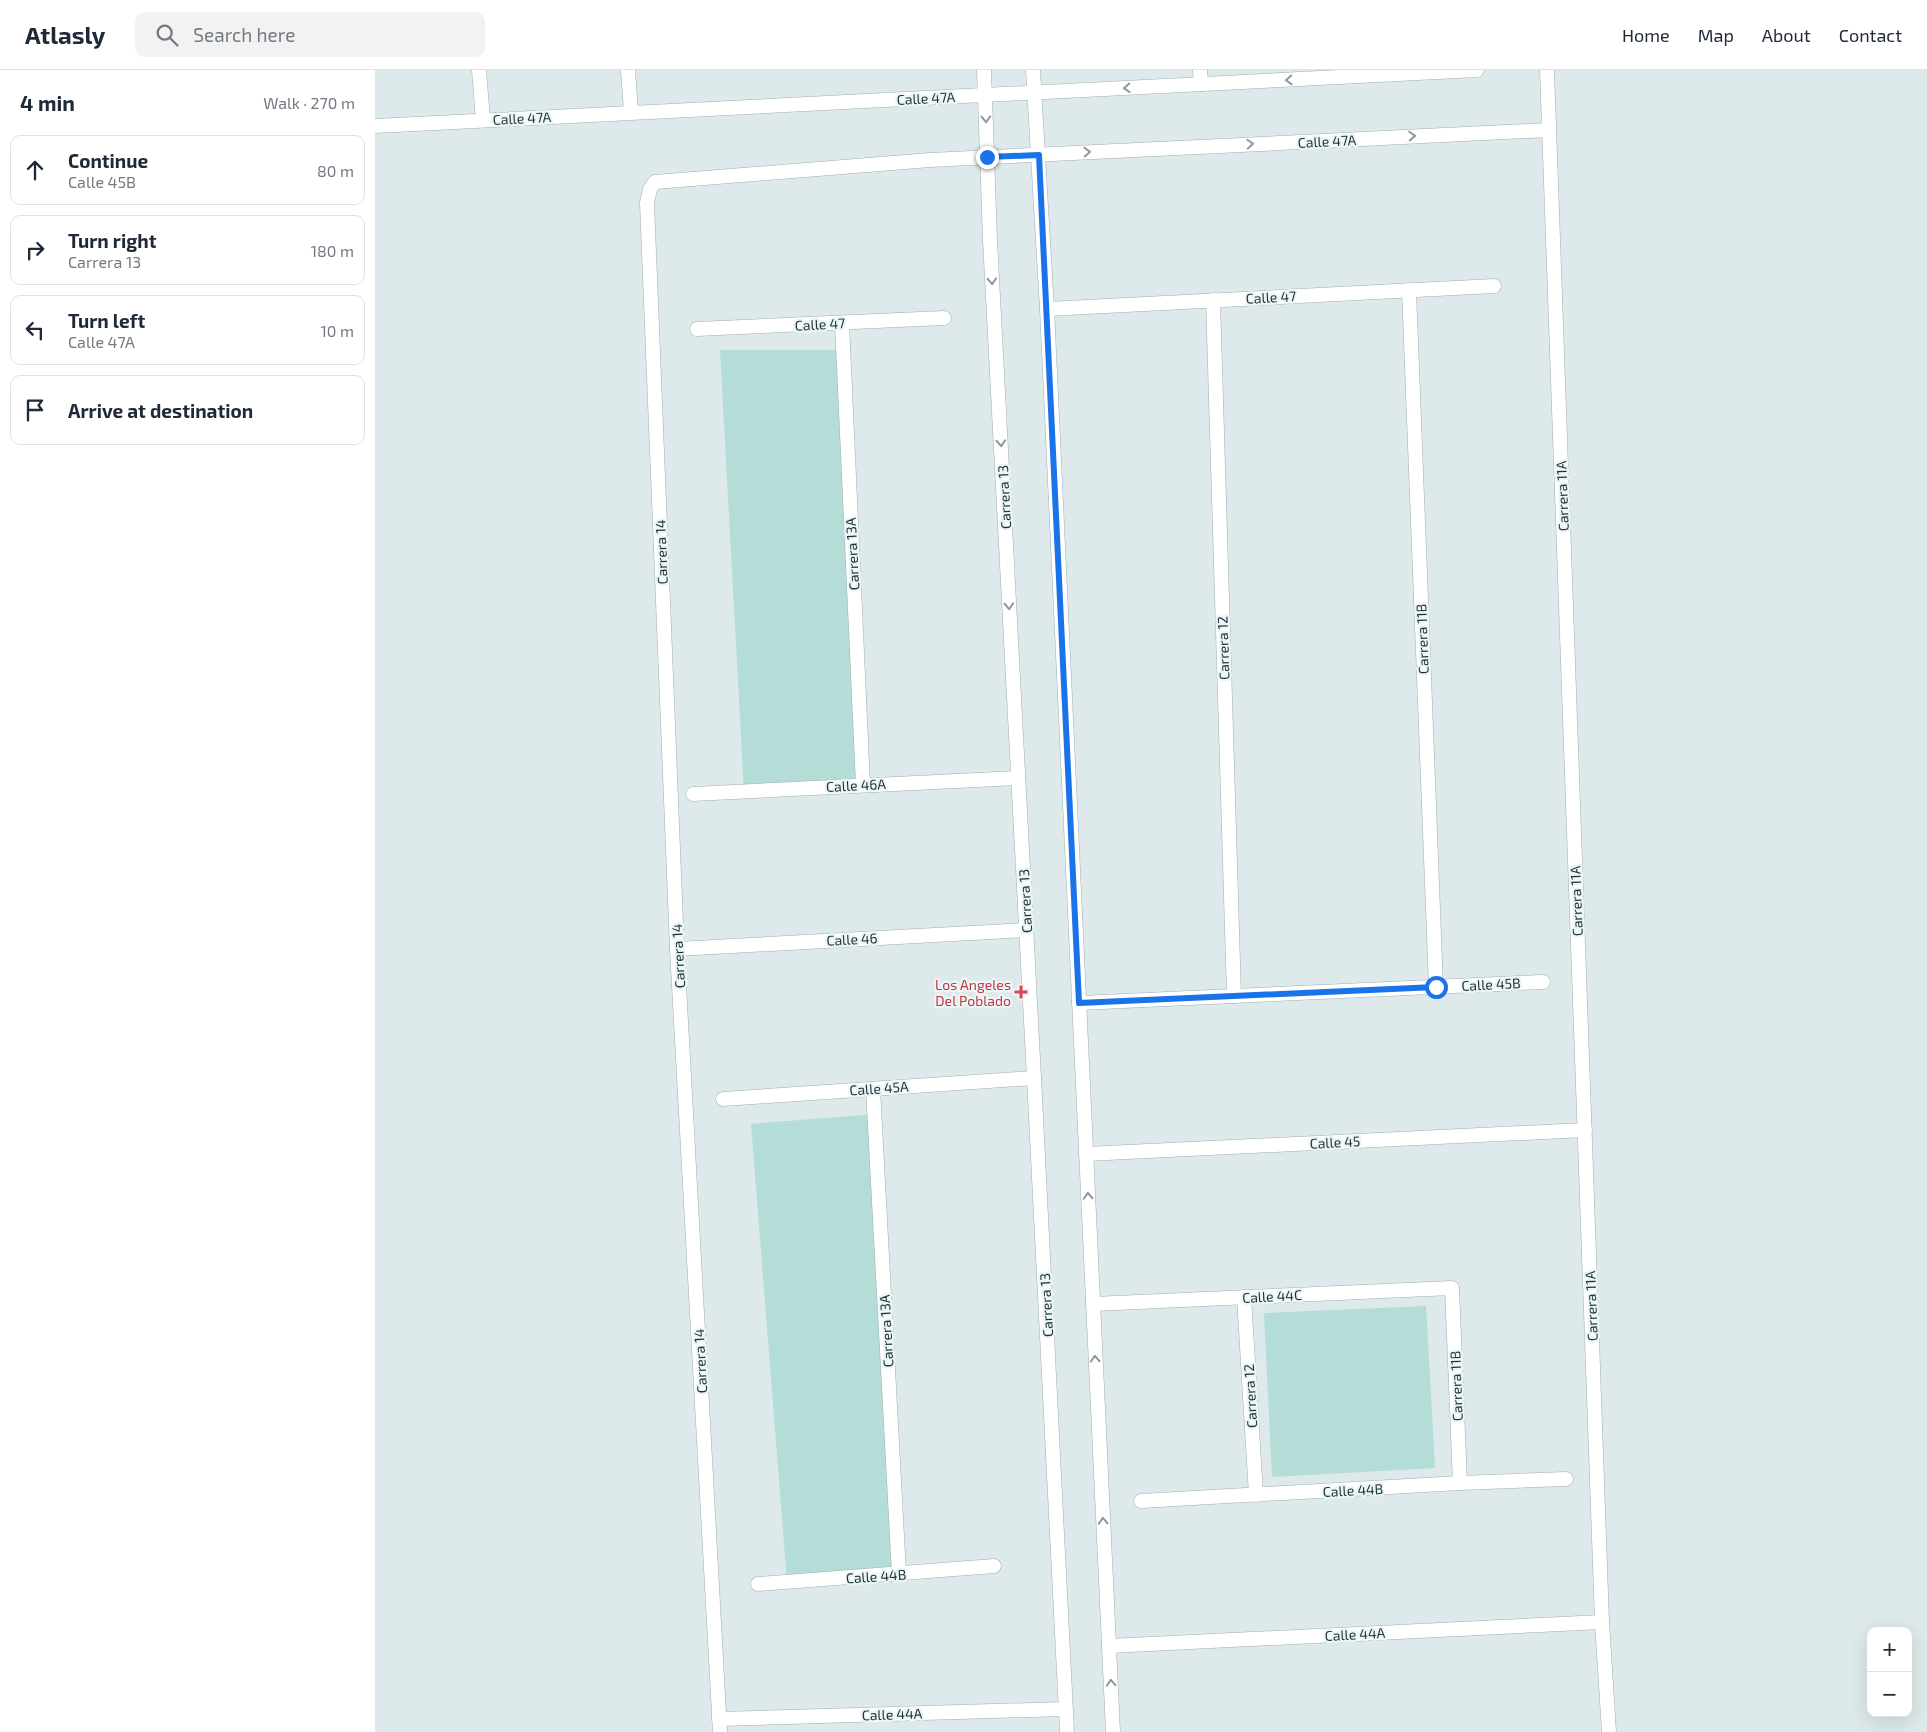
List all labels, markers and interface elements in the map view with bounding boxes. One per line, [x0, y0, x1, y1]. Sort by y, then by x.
search box [135, 12, 485, 57]
text: Atlasly [25, 20, 105, 49]
icon: search [153, 21, 181, 49]
text: Search here [193, 23, 295, 46]
text: Home [1622, 24, 1670, 46]
text: Map [1698, 24, 1734, 46]
text: About [1762, 24, 1811, 46]
text: Contact [1839, 24, 1902, 46]
one-way arrow [1285, 74, 1293, 85]
one-way arrow [1122, 82, 1130, 93]
street label: Calle 47A [896, 88, 956, 108]
text: 4 min [20, 90, 75, 115]
text: Walk · 270 m [263, 93, 355, 112]
street label: Calle 47A [492, 108, 552, 128]
one-way arrow [980, 115, 991, 123]
street label: Calle 47A [1297, 131, 1357, 151]
one-way arrow [1408, 131, 1416, 142]
one-way arrow [1246, 139, 1254, 150]
route end [976, 146, 999, 169]
one-way arrow [1084, 147, 1092, 158]
text: Continue [68, 149, 148, 172]
icon: ahead [21, 156, 49, 184]
text: 80 m [317, 161, 354, 180]
text: Calle 45B [68, 172, 136, 191]
text: Turn right [68, 229, 156, 252]
icon: right [21, 236, 49, 264]
text: 180 m [311, 241, 354, 260]
text: Carrera 13 [68, 252, 141, 271]
one-way arrow [987, 277, 998, 285]
street label: Calle 47 [1245, 287, 1297, 307]
text: Turn left [68, 309, 145, 332]
street label: Calle 47 [794, 314, 846, 334]
icon: left [21, 316, 49, 344]
text: 10 m [320, 321, 354, 340]
text: Calle 47A [68, 332, 135, 351]
icon: arrive [21, 396, 49, 424]
text: Arrive at destination [68, 399, 253, 422]
one-way arrow [995, 440, 1006, 448]
street label: Carrera 11A [1552, 460, 1572, 532]
street label: Carrera 13 [994, 465, 1014, 529]
street label: Carrera 13A [842, 517, 862, 591]
street label: Carrera 14 [651, 519, 671, 585]
one-way arrow [1004, 602, 1015, 610]
street label: Carrera 11B [1412, 603, 1432, 675]
street label: Carrera 12 [1213, 616, 1233, 680]
street label: Calle 46A [826, 775, 887, 795]
street label: Carrera 11A [1566, 865, 1586, 937]
street label: Carrera 13 [1015, 869, 1035, 933]
street label: Carrera 14 [668, 923, 688, 989]
street label: Calle 46 [826, 929, 878, 949]
street label: Calle 45B [1461, 974, 1521, 994]
place label: Los Angeles Del Poblado [935, 976, 1011, 1009]
route start [1425, 976, 1448, 999]
marker: Los Angeles Del Poblado [1015, 986, 1027, 998]
street label: Calle 45A [849, 1077, 910, 1099]
street label: Calle 45 [1309, 1132, 1361, 1152]
one-way arrow [1083, 1192, 1093, 1200]
street label: Carrera 11A [1581, 1270, 1601, 1342]
street label: Carrera 13 [1036, 1273, 1056, 1337]
street label: Calle 44C [1242, 1286, 1302, 1306]
street label: Carrera 13A [876, 1294, 896, 1368]
street label: Carrera 14 [690, 1328, 710, 1394]
street label: Carrera 11B [1446, 1350, 1466, 1422]
one-way arrow [1090, 1354, 1101, 1362]
street label: Carrera 12 [1240, 1363, 1260, 1428]
street label: Calle 44B [1322, 1480, 1384, 1500]
one-way arrow [1097, 1517, 1108, 1525]
street label: Calle 44B [845, 1565, 907, 1587]
street label: Calle 44A [1324, 1624, 1386, 1644]
map controls [1867, 1627, 1912, 1717]
button: + [1867, 1627, 1912, 1672]
button: − [1867, 1672, 1912, 1717]
one-way arrow [1105, 1679, 1116, 1687]
street label: Calle 44A [861, 1704, 923, 1724]

